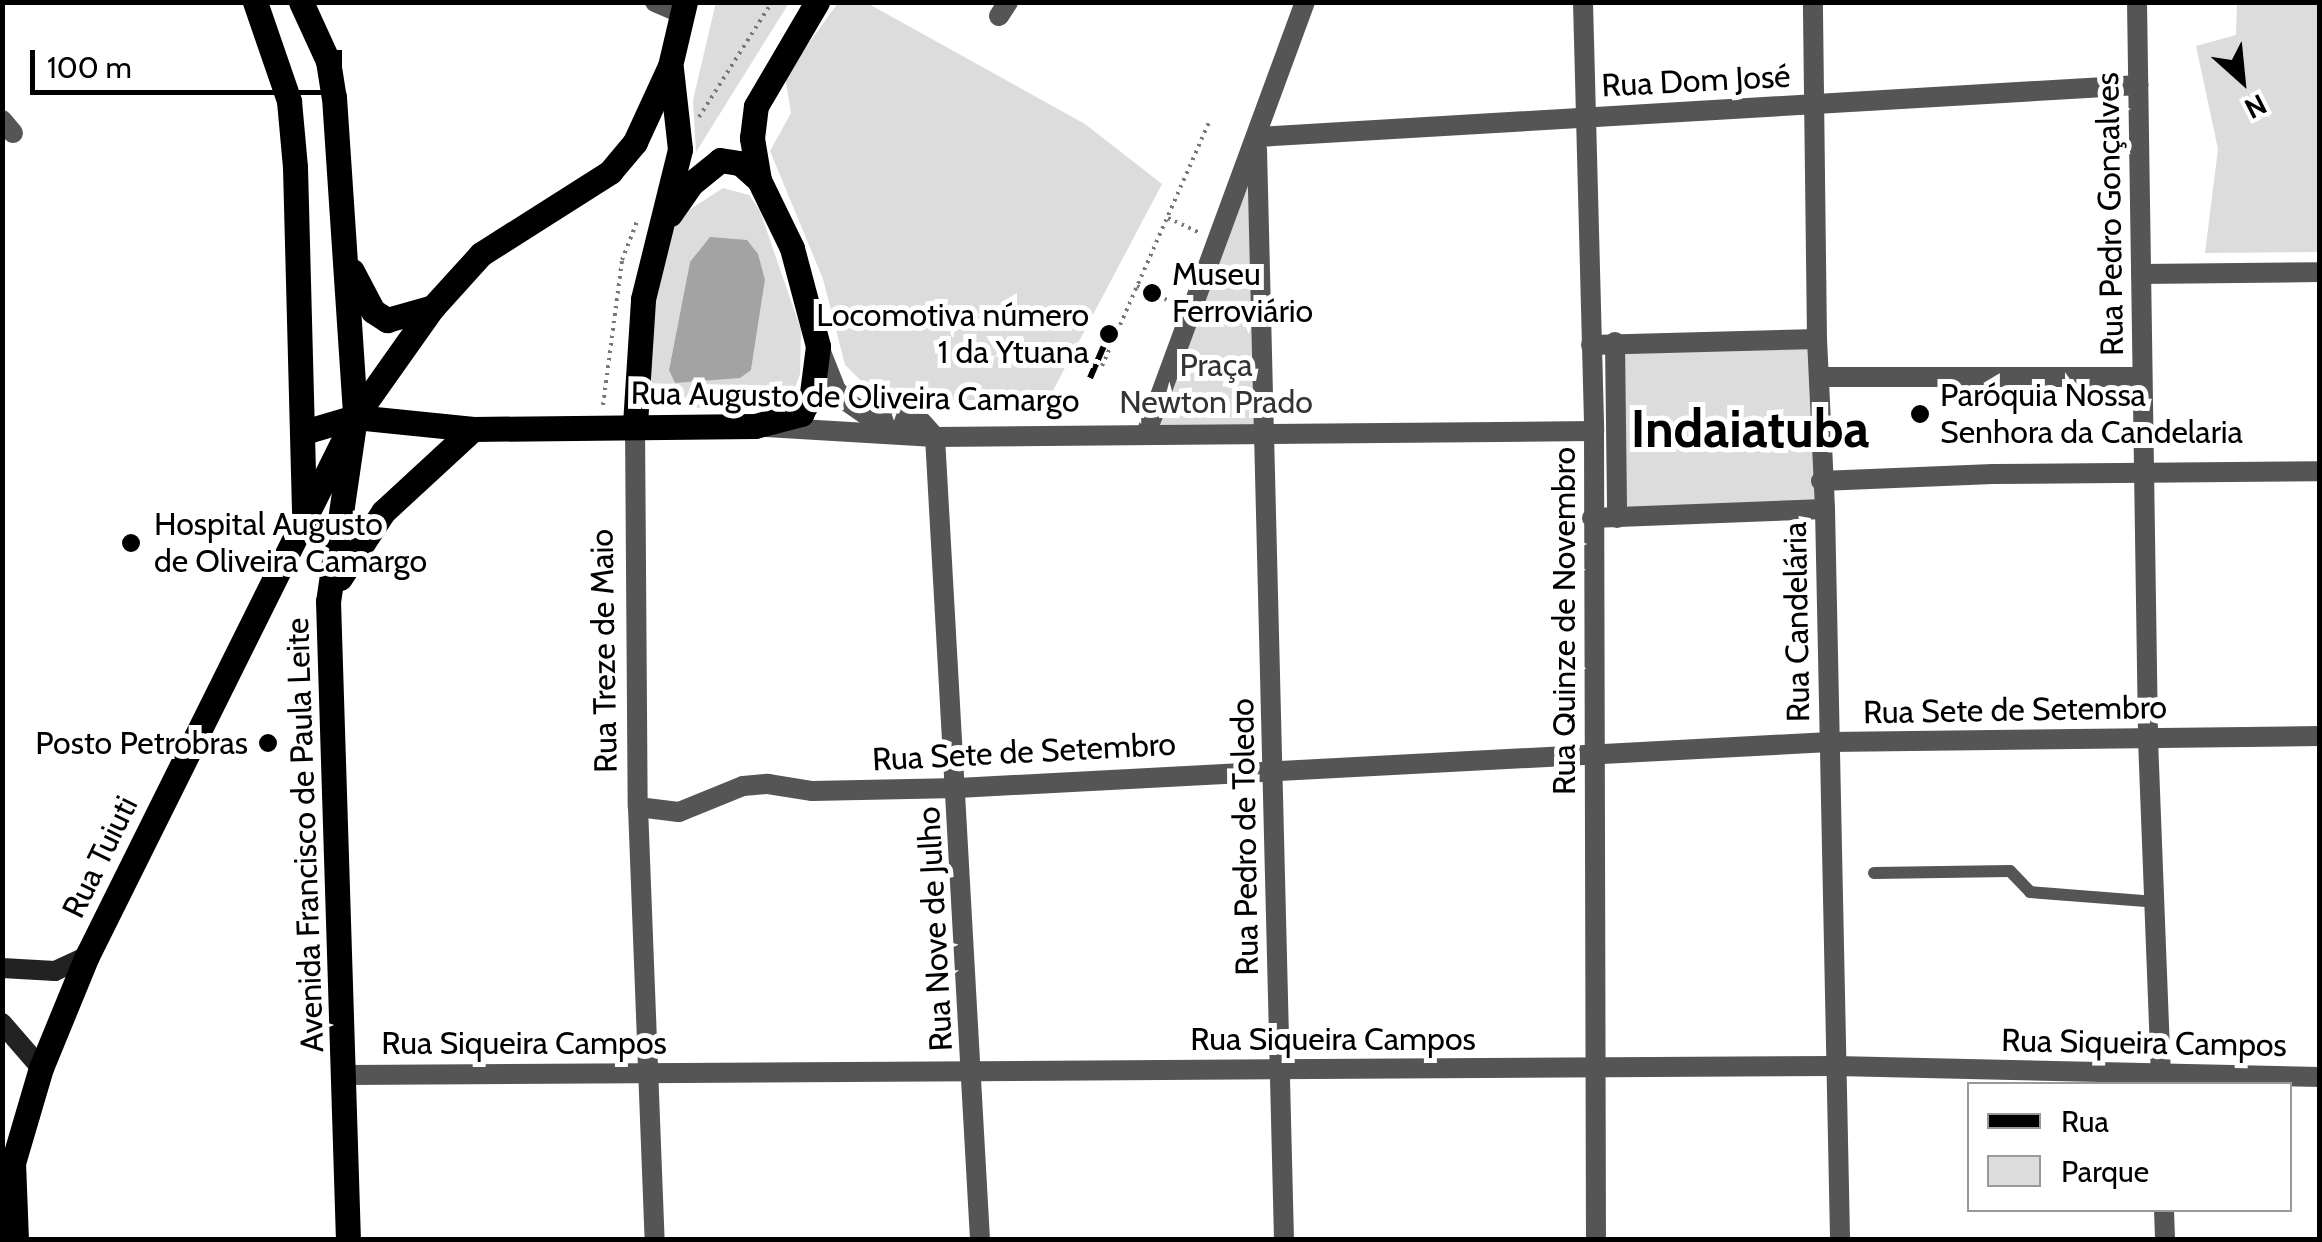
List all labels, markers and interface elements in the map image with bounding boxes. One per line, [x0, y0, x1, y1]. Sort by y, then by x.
scale bar [35, 30, 348, 92]
north arrow [2192, 30, 2292, 130]
text: 100 m [47, 49, 132, 86]
street label: Rua Dom José [1601, 57, 1791, 105]
street label: Rua Pedro Gonçalves [2088, 72, 2132, 356]
text: N [2239, 87, 2272, 126]
place label: Museu Ferroviário [1172, 256, 1313, 331]
marker: Museu Ferroviário [1141, 282, 1163, 304]
place label: Locomotiva número 1 da Ytuana [816, 297, 1089, 372]
marker: Locomotiva número 1 da Ytuana [1098, 323, 1120, 345]
park label: Praça Newton Prado [1119, 347, 1313, 422]
street label: Rua Augusto de Oliveira Camargo [630, 374, 1080, 420]
place label: Paróquia Nossa Senhora da Candelaria [1940, 377, 2243, 452]
district label: Indaiatuba [1631, 398, 1869, 460]
marker: Paróquia Nossa Senhora da Candelaria [1909, 403, 1931, 425]
street label: Rua Quinze de Novembro [1545, 447, 1583, 795]
place label: Hospital Augusto de Oliveira Camargo [154, 506, 427, 581]
street label: Rua Candelária [1776, 521, 1818, 723]
street label: Rua Treze de Maio [583, 529, 625, 773]
marker: Hospital Augusto de Oliveira Camargo [118, 530, 144, 556]
street label: Avenida Francisco de Paula Leite [278, 617, 332, 1053]
street label: Rua Sete de Setembro [1863, 688, 2167, 732]
street label: Rua Pedro de Toledo [1223, 698, 1267, 976]
place label: Posto Petrobras [35, 724, 248, 762]
street label: Rua Sete de Setembro [871, 725, 1177, 779]
marker: Posto Petrobras [257, 732, 279, 754]
street label: Rua Tuiuti [54, 790, 146, 924]
street label: Rua Nove de Julho [909, 806, 961, 1052]
street label: Rua Siqueira Campos [1190, 1020, 1476, 1058]
street label: Rua Siqueira Campos [2001, 1021, 2287, 1065]
street label: Rua Siqueira Campos [381, 1024, 667, 1062]
legend [1967, 1082, 2292, 1212]
text: Rua [2061, 1103, 2109, 1140]
text: Parque [2061, 1153, 2149, 1190]

